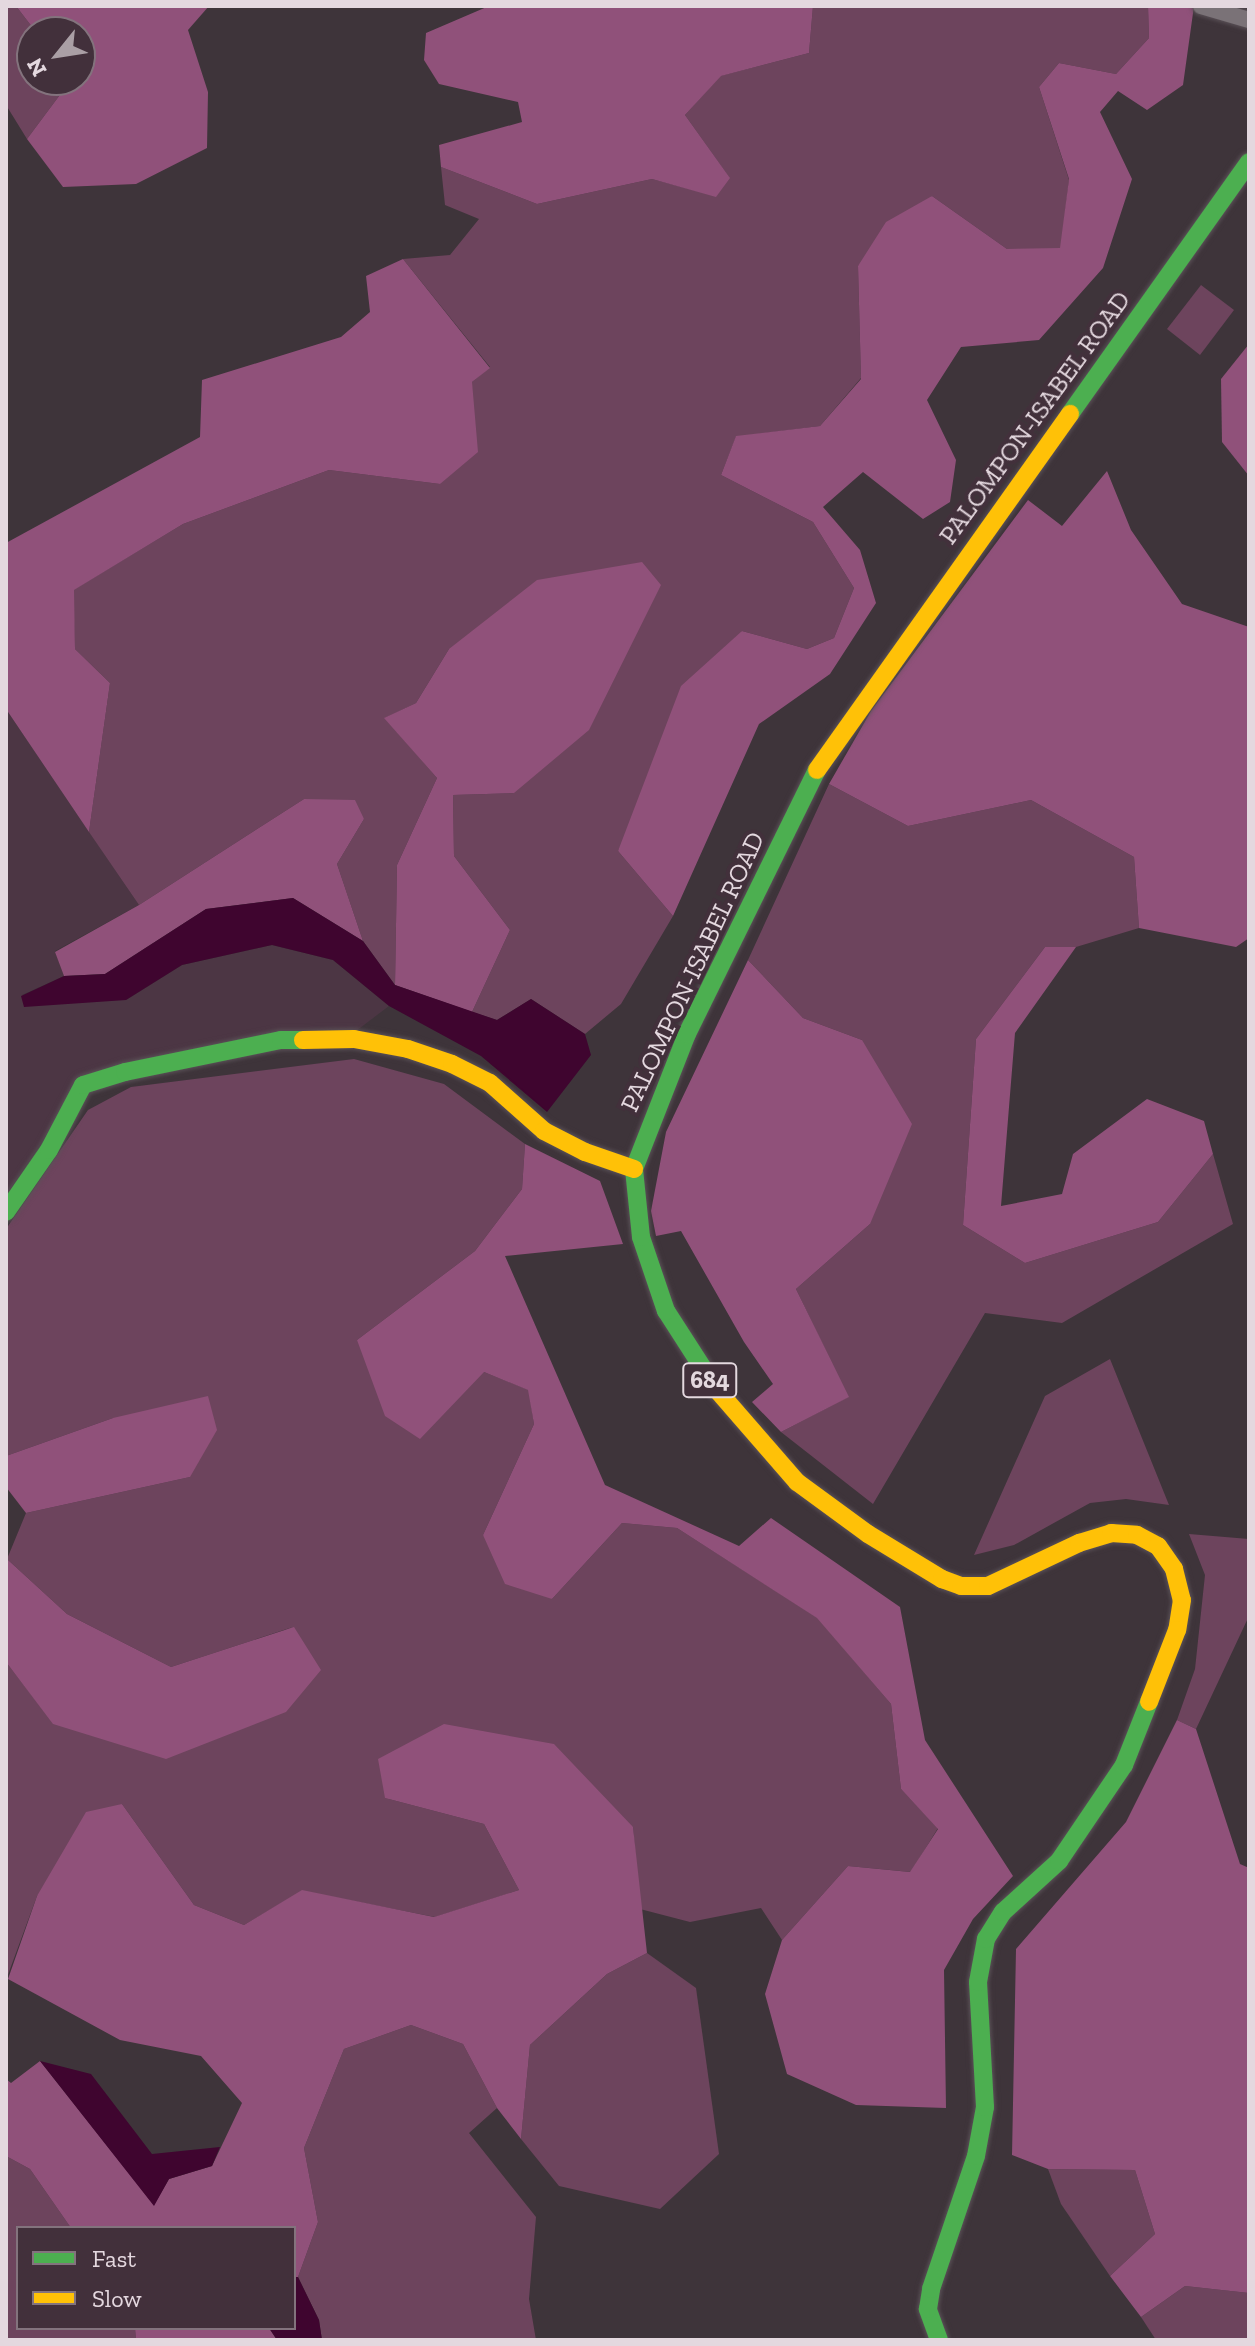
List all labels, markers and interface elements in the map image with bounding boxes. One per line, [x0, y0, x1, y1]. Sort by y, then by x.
north arrow [16, 16, 96, 96]
text: N [21, 53, 52, 81]
street label: PALOMPON-ISABEL ROAD [933, 285, 1137, 551]
street label: PALOMPON-ISABEL ROAD [614, 827, 772, 1117]
road number: 684 [682, 1360, 738, 1400]
legend [16, 2226, 296, 2330]
text: Fast [92, 2244, 136, 2273]
text: Slow [92, 2284, 142, 2313]

